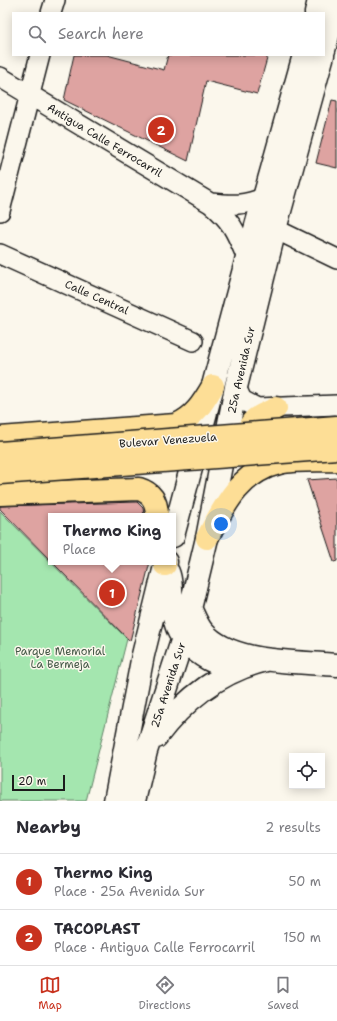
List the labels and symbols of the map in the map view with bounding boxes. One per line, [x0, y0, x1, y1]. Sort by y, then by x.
street label: Antigua Calle Ferrocarril [45, 100, 166, 181]
pin: 2 [148, 115, 174, 145]
street label: Calle Central [62, 277, 132, 319]
street label: 25a Avenida Sur [224, 325, 259, 415]
street label: Bulevar Venezuela [119, 430, 217, 451]
your location [211, 514, 231, 534]
pin: 1 [99, 578, 125, 608]
street label: 25a Avenida Sur [148, 641, 189, 730]
park label: Parque Memorial La Bermeja [15, 644, 106, 672]
scale bar [12, 773, 65, 792]

